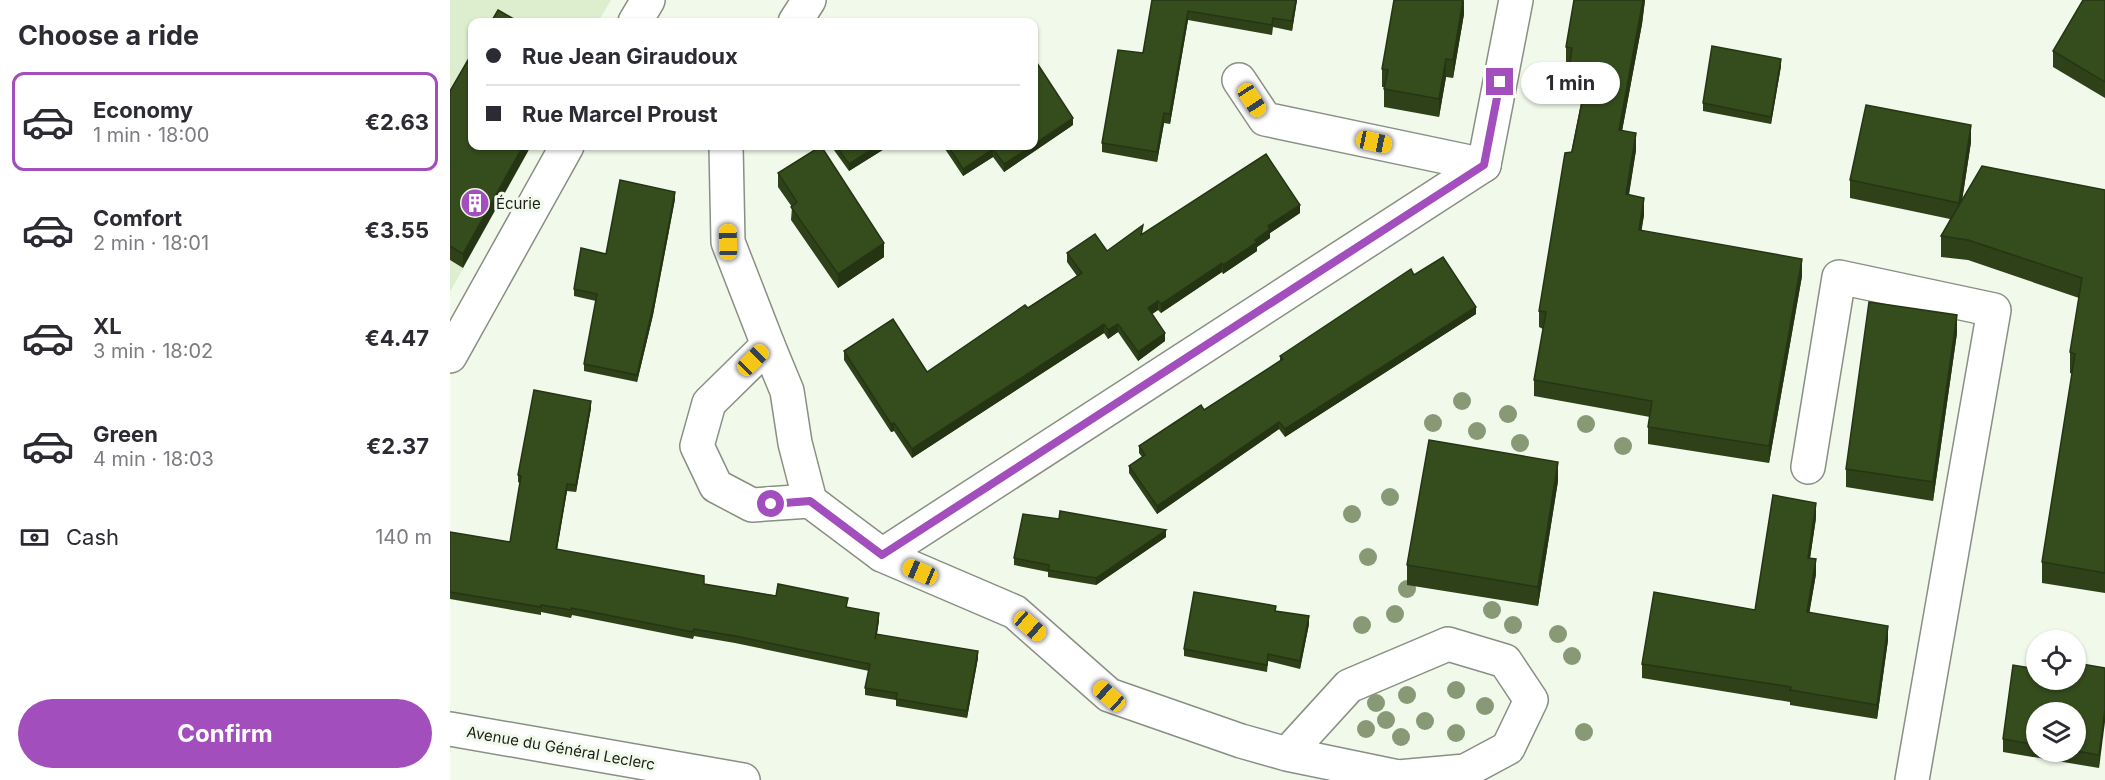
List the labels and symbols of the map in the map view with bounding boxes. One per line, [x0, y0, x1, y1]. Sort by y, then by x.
callout: 1 min [1521, 61, 1620, 103]
route end [1486, 68, 1513, 95]
car [1235, 80, 1269, 120]
car [1355, 129, 1393, 155]
building icon: Écurie [459, 187, 491, 219]
place label: Écurie [496, 194, 541, 213]
car [719, 224, 737, 260]
car [734, 341, 772, 379]
route start [757, 490, 784, 517]
car [900, 557, 940, 587]
car [1011, 607, 1049, 645]
car [1090, 677, 1128, 715]
street label: Avenue du Général Leclerc [465, 722, 657, 774]

